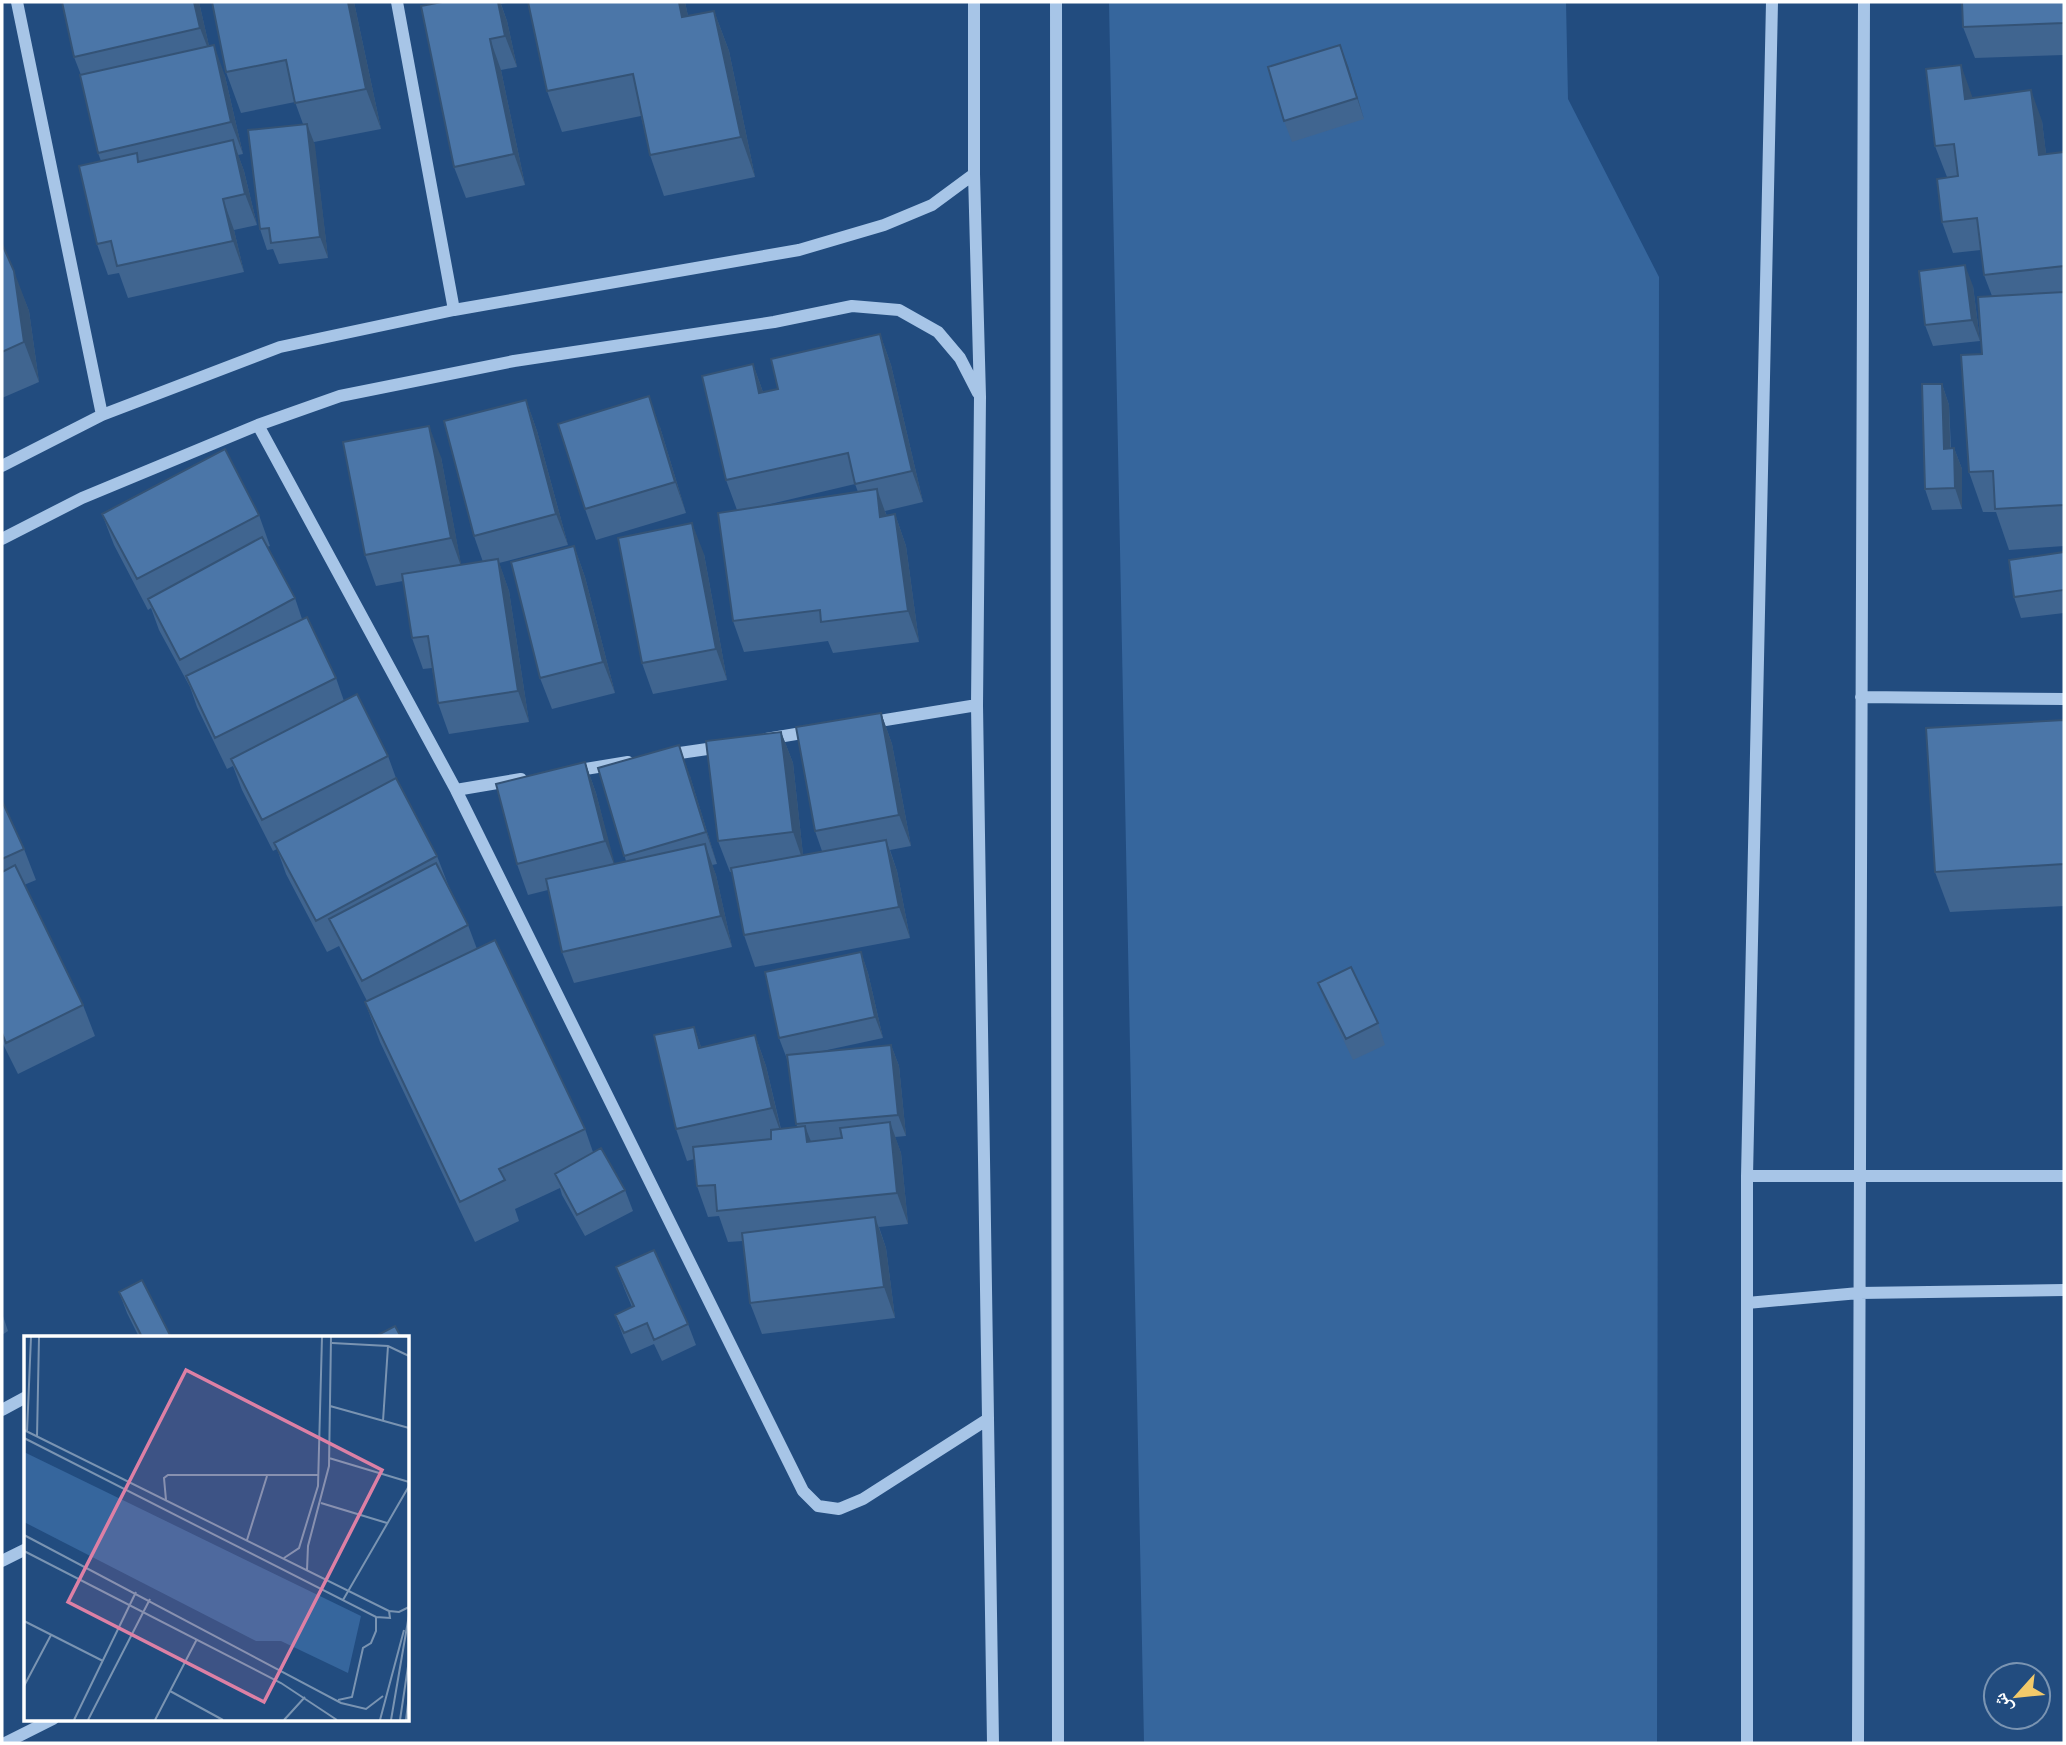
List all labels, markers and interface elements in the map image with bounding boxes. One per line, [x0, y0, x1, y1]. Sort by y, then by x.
inset map [24, 1336, 410, 1720]
north arrow [1982, 1661, 2052, 1731]
text: ش [1987, 1689, 2017, 1718]

